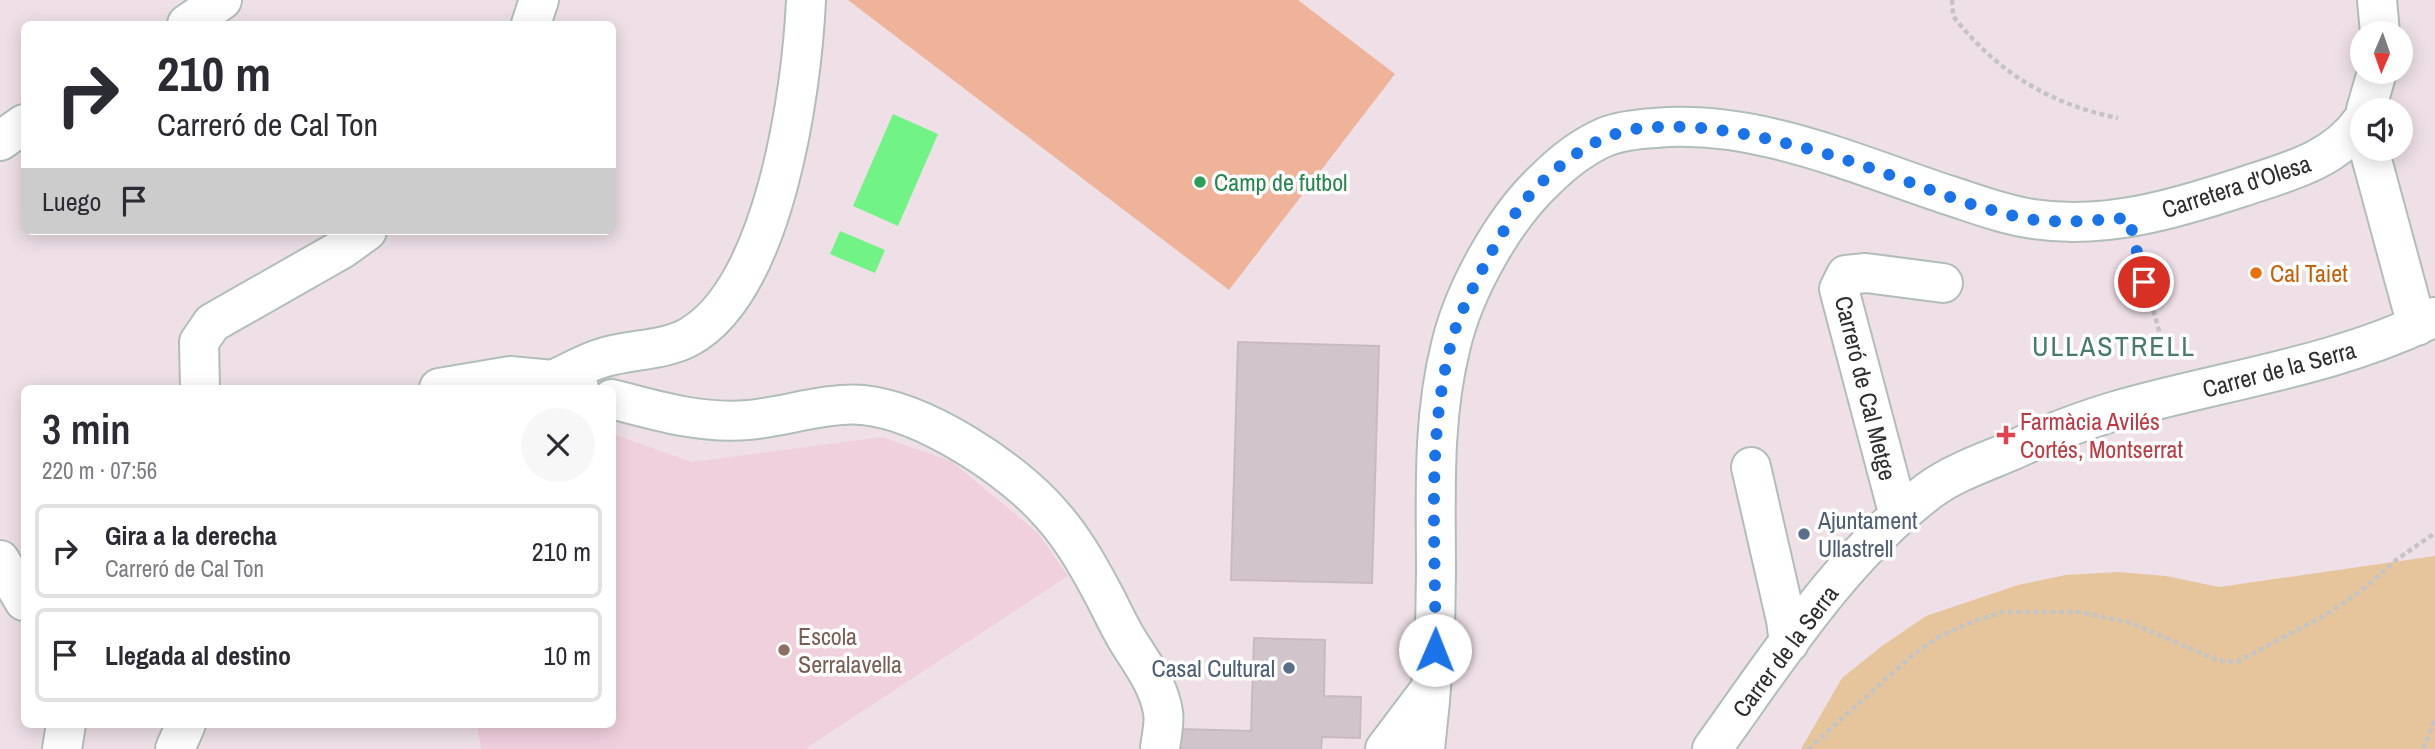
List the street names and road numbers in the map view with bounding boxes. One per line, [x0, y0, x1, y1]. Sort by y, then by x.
street label: Carretera d'Olesa [2157, 147, 2315, 225]
street label: Carreró de Cal Metge [1828, 292, 1904, 484]
street label: Carrer de la Serra [2199, 333, 2359, 405]
street label: Carrer de la Serra [1725, 578, 1845, 724]

